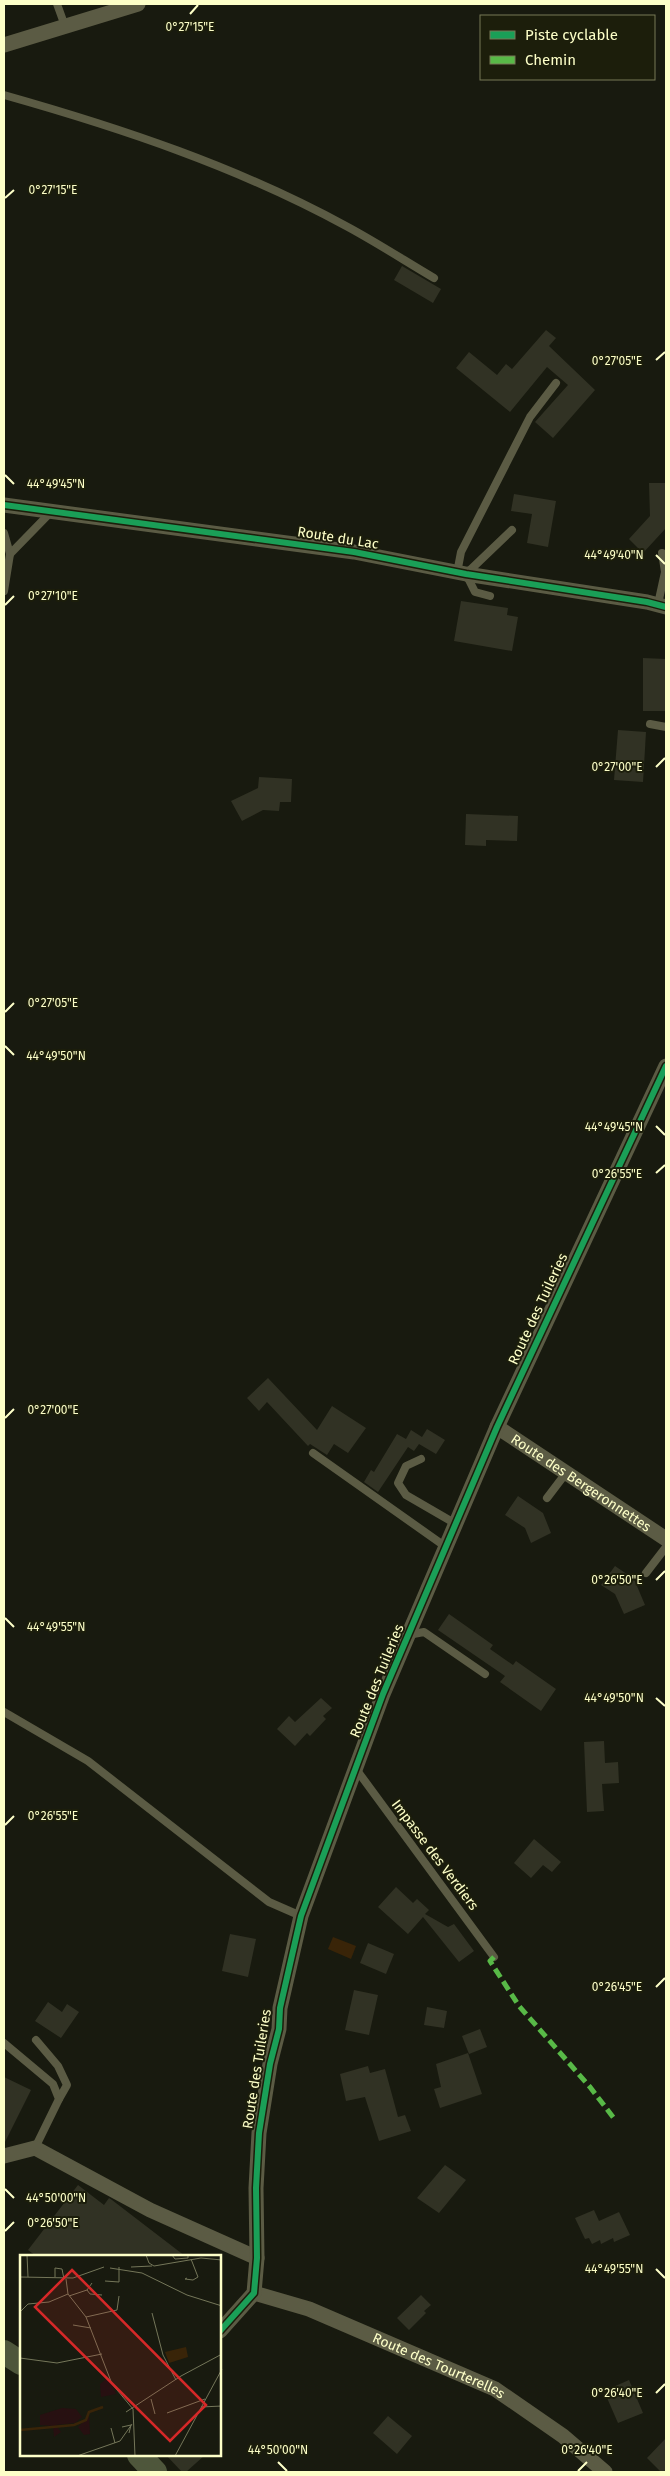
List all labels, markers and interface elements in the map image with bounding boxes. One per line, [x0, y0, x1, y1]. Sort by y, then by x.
legend [480, 15, 655, 80]
text: 0°27'15"E [166, 20, 214, 34]
text: Piste cyclable [525, 26, 618, 44]
text: Chemin [525, 51, 576, 69]
text: 0°27'15"E [29, 183, 77, 197]
text: 0°27'05"E [592, 354, 642, 368]
text: 44°49'45"N [27, 477, 85, 491]
street label: Route du Lac [296, 523, 380, 553]
text: 44°49'40"N [584, 548, 644, 562]
text: 0°27'10"E [28, 589, 78, 603]
text: 0°27'00"E [591, 760, 643, 774]
text: 0°27'05"E [28, 996, 78, 1010]
text: 44°49'50"N [26, 1049, 86, 1063]
text: 44°49'45"N [585, 1120, 643, 1134]
text: 0°26'55"E [592, 1167, 642, 1181]
street label: Route des Tuileries [505, 1250, 571, 1367]
text: 0°27'00"E [27, 1403, 79, 1417]
street label: Route des Bergeronnettes [508, 1430, 655, 1536]
text: 0°26'50"E [591, 1573, 643, 1587]
text: 44°49'55"N [27, 1620, 85, 1634]
street label: Route des Tuileries [346, 1621, 408, 1740]
text: 44°49'50"N [584, 1691, 644, 1705]
street label: Impasse des Verdiers [388, 1796, 482, 1914]
text: 0°26'55"E [28, 1809, 78, 1823]
text: 0°26'45"E [592, 1980, 642, 1994]
street label: Route des Tuileries [239, 2007, 275, 2130]
text: 44°50'00"N [26, 2191, 86, 2205]
text: 0°26'50"E [27, 2216, 79, 2230]
inset map [20, 2255, 221, 2456]
text: 44°49'55"N [585, 2262, 643, 2276]
street label: Route des Tourterelles [370, 2329, 509, 2402]
text: 0°26'40"E [591, 2386, 643, 2400]
text: 44°50'00"N [248, 2443, 308, 2457]
text: 0°26'40"E [561, 2443, 613, 2457]

